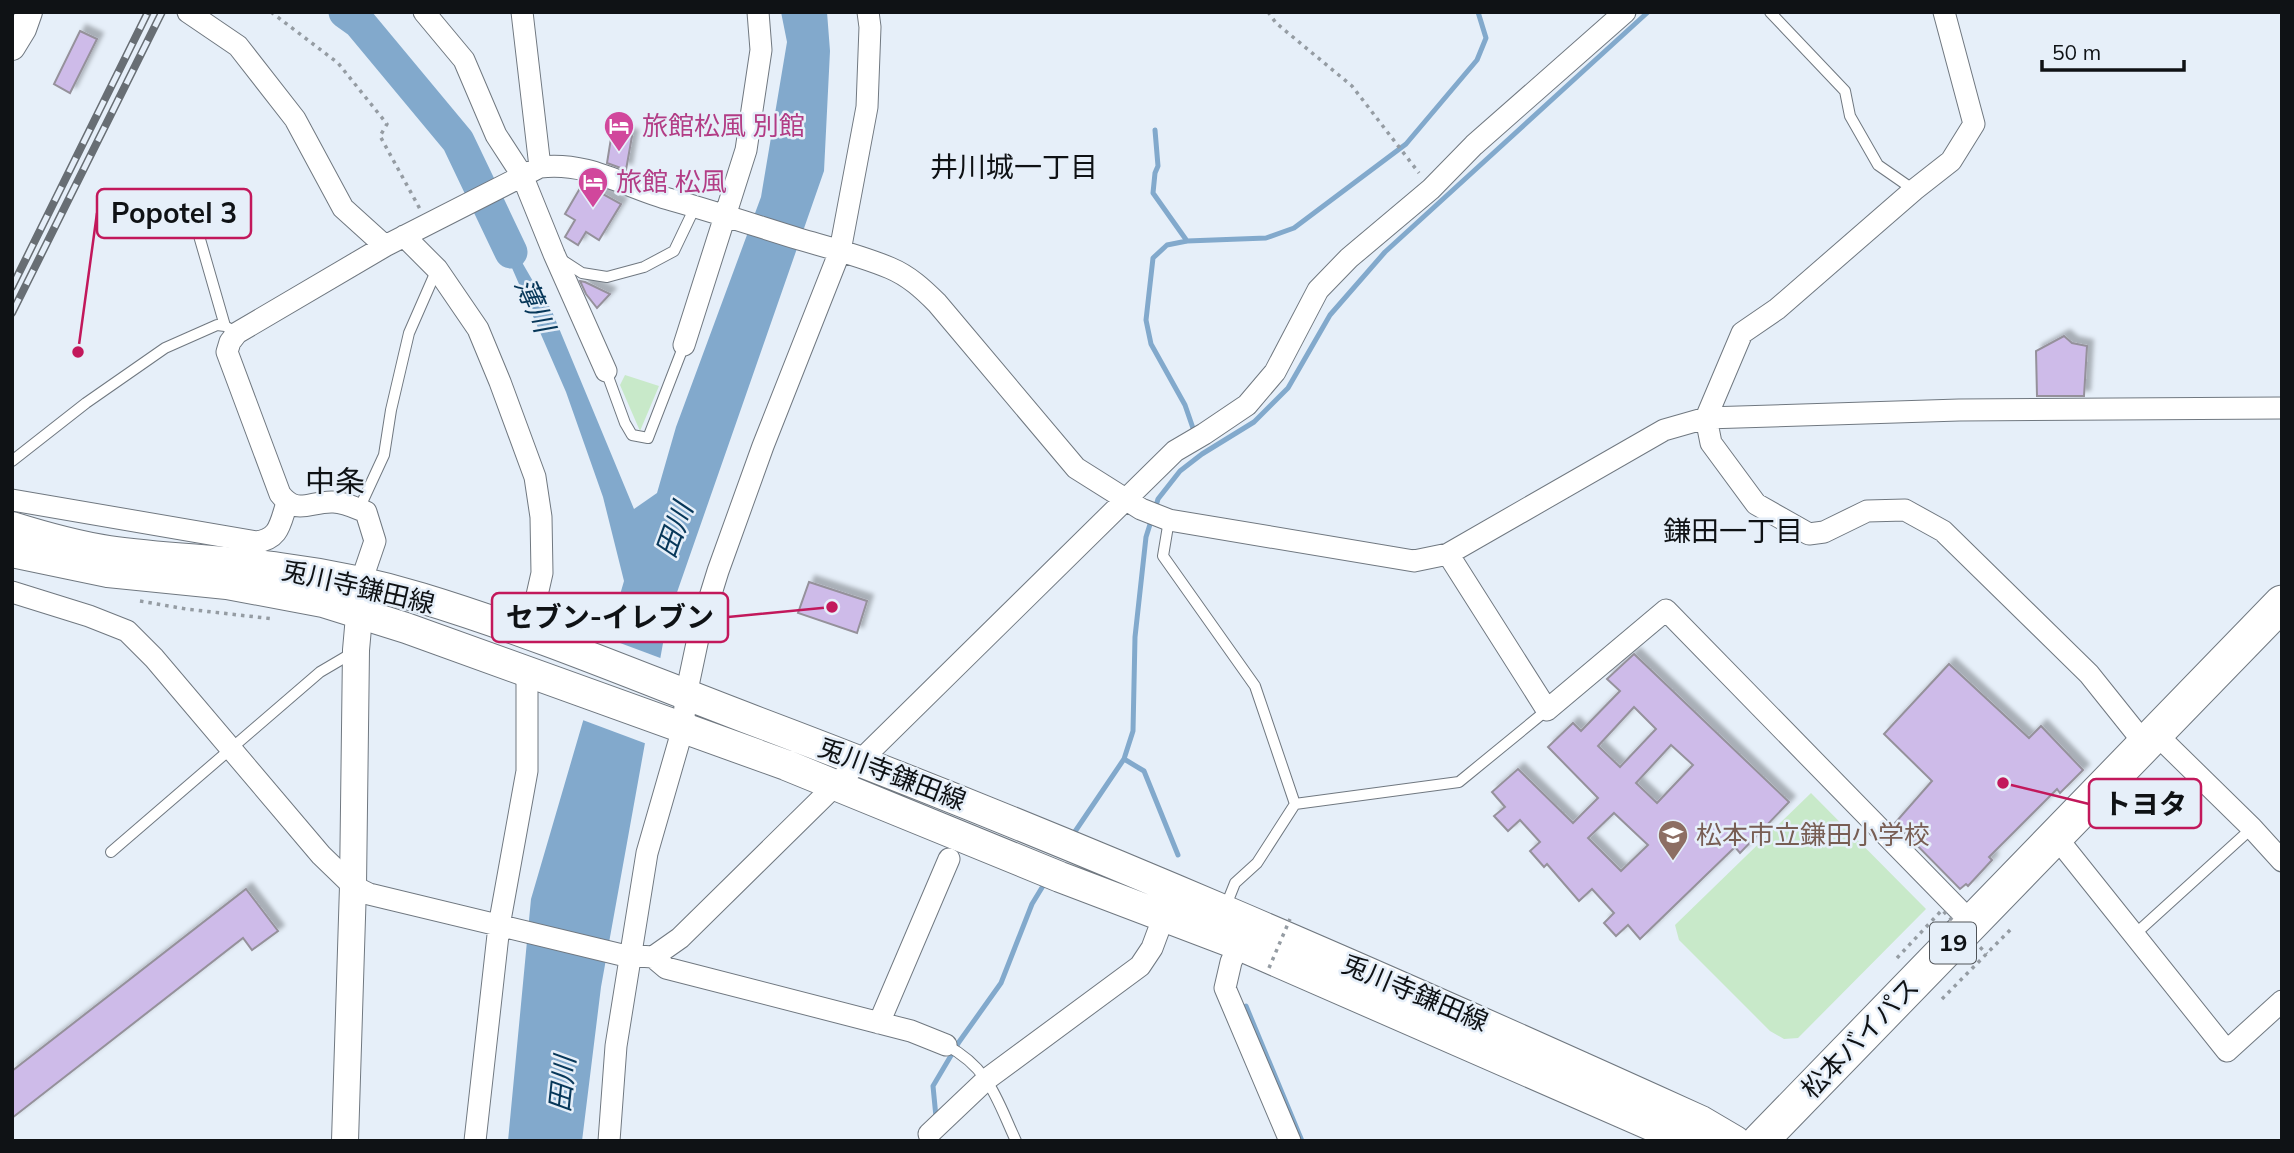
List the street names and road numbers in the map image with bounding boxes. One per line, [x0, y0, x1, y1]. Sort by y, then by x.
street label: 兎川寺鎌田線 [278, 553, 438, 620]
street label: 兎川寺鎌田線 [813, 730, 971, 817]
road number: 19 [1930, 923, 1976, 964]
street label: 兎川寺鎌田線 [1337, 947, 1493, 1038]
street label: 松本バイパス [1794, 970, 1926, 1105]

